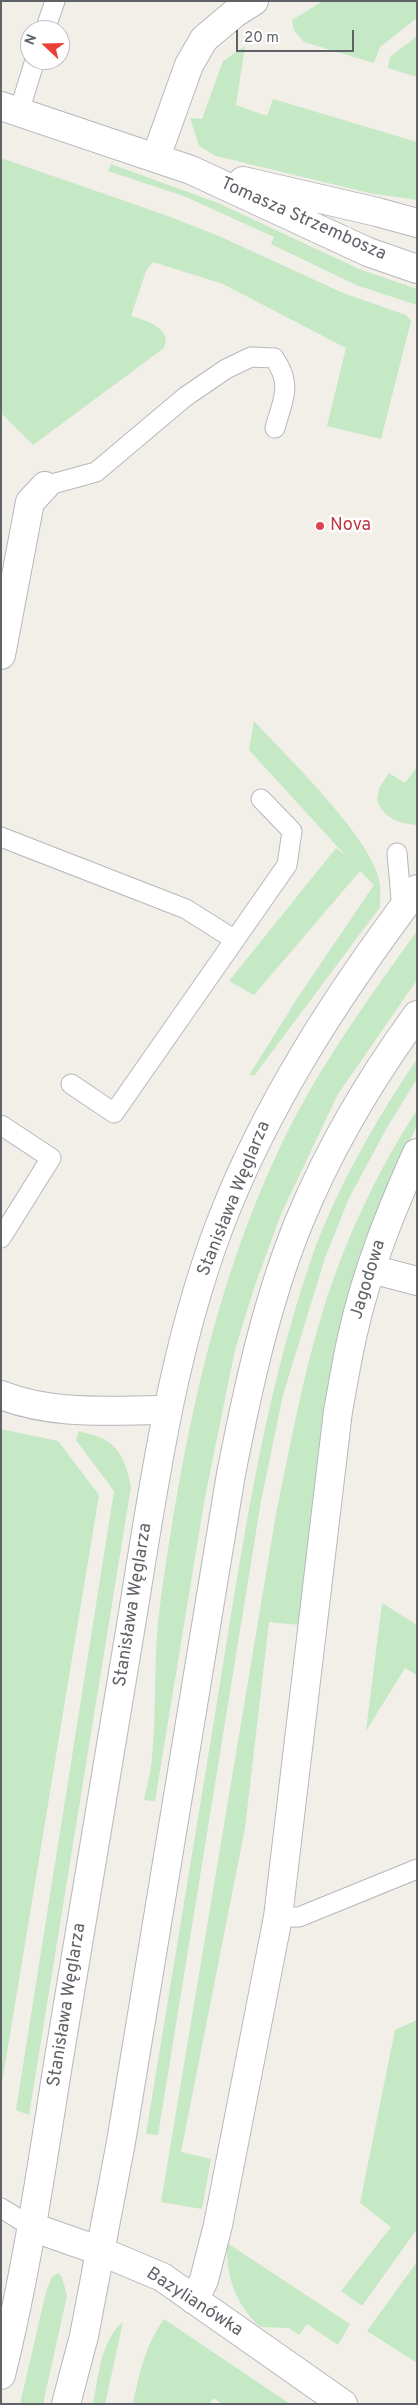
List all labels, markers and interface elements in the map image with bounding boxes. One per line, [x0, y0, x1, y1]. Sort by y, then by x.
north arrow [20, 20, 70, 70]
scale bar [238, 20, 356, 52]
text: 20 m [244, 29, 279, 48]
text: N [22, 32, 41, 48]
street label: Tomasza Strzembosza [217, 174, 389, 266]
place label: Nova [330, 515, 371, 537]
marker: Nova [314, 520, 326, 532]
street label: Stanisława Węglarza [194, 1118, 276, 1280]
street label: Jagodowa [347, 1238, 391, 1322]
street label: Stanisława Węglarza [110, 1522, 158, 1688]
street label: Stanisława Węglarza [44, 1922, 92, 2088]
street label: Bazylianówka [142, 2264, 246, 2342]

